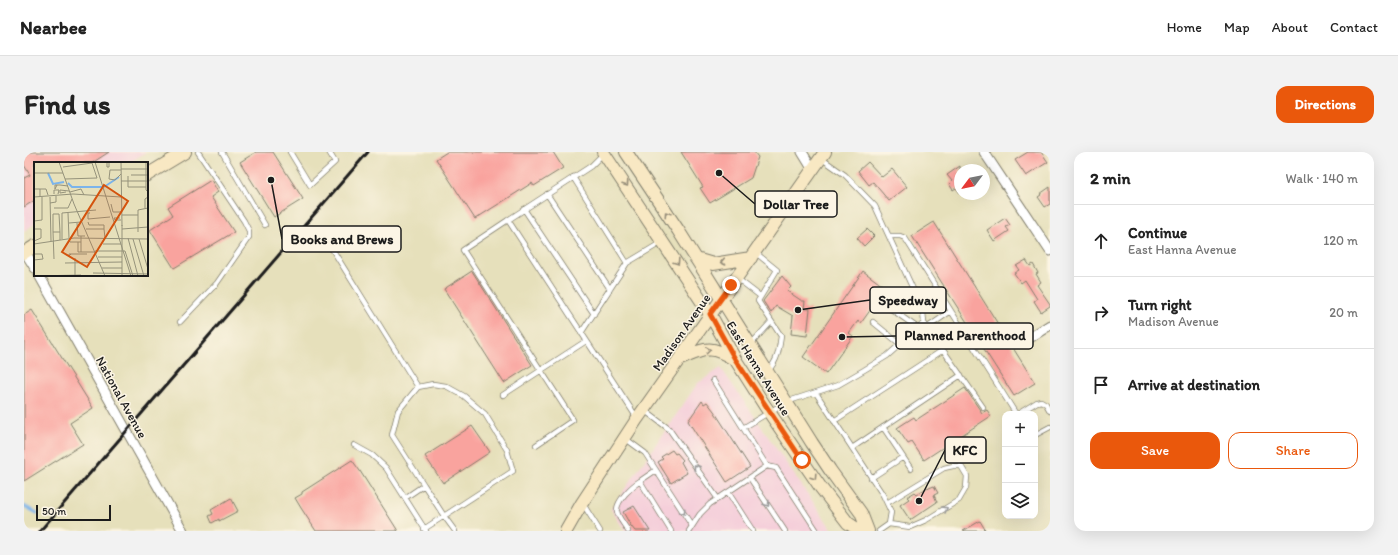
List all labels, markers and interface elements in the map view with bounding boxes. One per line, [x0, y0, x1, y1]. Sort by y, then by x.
text: Nearbee [20, 16, 87, 39]
text: Home [1167, 19, 1202, 36]
text: Map [1224, 19, 1250, 36]
text: About [1272, 19, 1308, 36]
text: Contact [1330, 19, 1378, 36]
button: Directions [1276, 86, 1374, 123]
text: Find us [24, 87, 111, 121]
inset map [34, 162, 148, 276]
north arrow [954, 164, 990, 200]
text: 2 min [1090, 168, 1130, 188]
text: Walk · 140 m [1286, 171, 1358, 186]
one-way arrow [621, 180, 629, 187]
callout: Dollar Tree [755, 191, 837, 217]
text: Dollar Tree [763, 196, 829, 213]
one-way arrow [664, 211, 672, 218]
text: Continue [1128, 224, 1187, 242]
callout: Books and Brews [282, 226, 401, 252]
icon: ahead [1090, 230, 1112, 252]
text: Books and Brews [291, 231, 393, 248]
text: 120 m [1323, 233, 1358, 248]
text: East Hanna Avenue [1128, 242, 1237, 257]
one-way arrow [672, 258, 679, 265]
one-way arrow [720, 258, 726, 266]
route end [722, 276, 740, 294]
callout: Speedway [870, 287, 946, 313]
street label: Madison Avenue [649, 291, 714, 374]
text: Speedway [878, 292, 938, 309]
text: Turn right [1128, 296, 1192, 314]
icon: right [1090, 302, 1112, 324]
text: 20 m [1329, 305, 1358, 320]
text: Madison Avenue [1128, 314, 1219, 329]
street label: East Hanna Avenue [723, 318, 794, 418]
callout: Planned Parenthood [896, 323, 1033, 349]
text: Planned Parenthood [904, 327, 1026, 344]
one-way arrow [705, 346, 711, 355]
street label: National Avenue [93, 354, 150, 441]
icon: arrive [1090, 374, 1112, 396]
text: Arrive at destination [1128, 376, 1260, 394]
map controls [1002, 411, 1038, 519]
button: + [1002, 411, 1038, 447]
button: Save [1090, 432, 1220, 469]
button: Share [1228, 432, 1358, 469]
callout: KFC [945, 437, 986, 463]
text: KFC [952, 442, 978, 459]
button: − [1002, 447, 1038, 483]
route start [793, 451, 811, 469]
one-way arrow [693, 464, 701, 471]
one-way arrow [809, 473, 817, 480]
button: layers [1002, 483, 1038, 519]
one-way arrow [763, 500, 770, 507]
scale bar [36, 503, 111, 522]
text: 50 m [42, 505, 66, 518]
one-way arrow [941, 506, 948, 513]
one-way arrow [678, 507, 685, 514]

